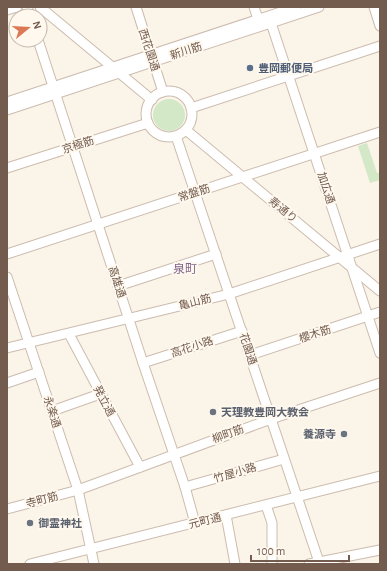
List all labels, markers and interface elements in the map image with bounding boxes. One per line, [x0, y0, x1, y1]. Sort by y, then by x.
north arrow [8, 8, 48, 48]
text: N [31, 20, 43, 30]
street label: 西花園通 [137, 27, 162, 73]
street label: 新川筋 [168, 40, 203, 61]
place label: 豊岡郵便局 [258, 62, 313, 74]
marker: 豊岡郵便局 [245, 63, 255, 73]
street label: 京極筋 [60, 134, 95, 155]
street label: 加広通 [316, 170, 337, 205]
street label: 常盤筋 [176, 182, 211, 203]
street label: 寿通り [267, 195, 300, 225]
district label: 泉町 [173, 262, 197, 275]
street label: 高雄通 [107, 264, 128, 299]
street label: 亀山筋 [177, 292, 212, 311]
street label: 櫻木筋 [297, 323, 332, 344]
street label: 花園通 [238, 331, 259, 366]
street label: 高花小路 [169, 334, 215, 359]
street label: 発立通 [91, 383, 117, 418]
street label: 永楽通 [42, 394, 63, 429]
place label: 天理教豊岡大教会 [221, 406, 309, 418]
marker: 天理教豊岡大教会 [208, 407, 218, 417]
street label: 柳町筋 [210, 422, 245, 445]
place label: 養源寺 [303, 428, 336, 440]
marker: 養源寺 [339, 429, 349, 439]
street label: 竹屋小路 [212, 461, 258, 484]
street label: 寺町筋 [24, 489, 59, 510]
street label: 元町通 [187, 511, 222, 530]
place label: 御霊神社 [38, 517, 82, 529]
marker: 御霊神社 [25, 518, 35, 528]
scale bar [251, 537, 349, 563]
text: 100 m [257, 545, 285, 557]

